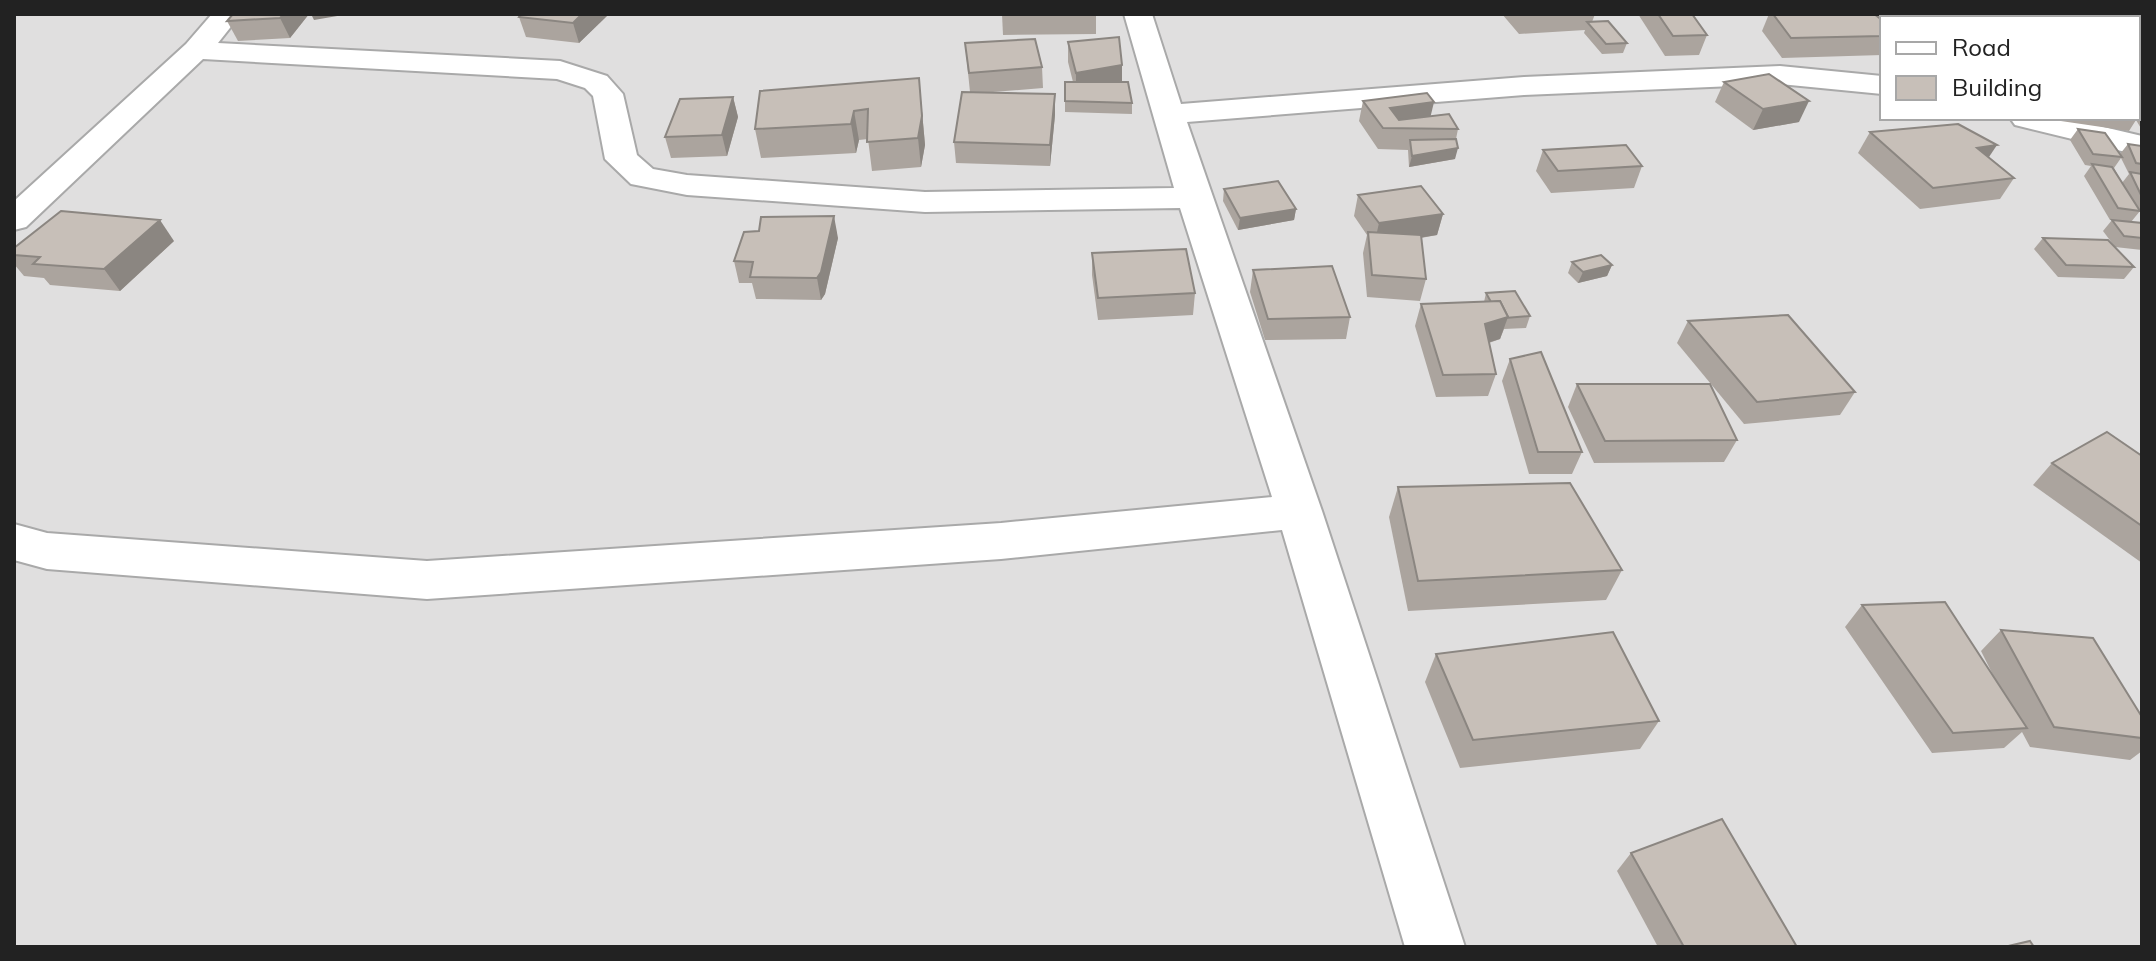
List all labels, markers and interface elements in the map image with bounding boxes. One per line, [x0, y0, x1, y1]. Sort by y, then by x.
legend [1880, 16, 2140, 120]
text: Road [1952, 32, 2011, 62]
text: Building [1952, 72, 2042, 102]

